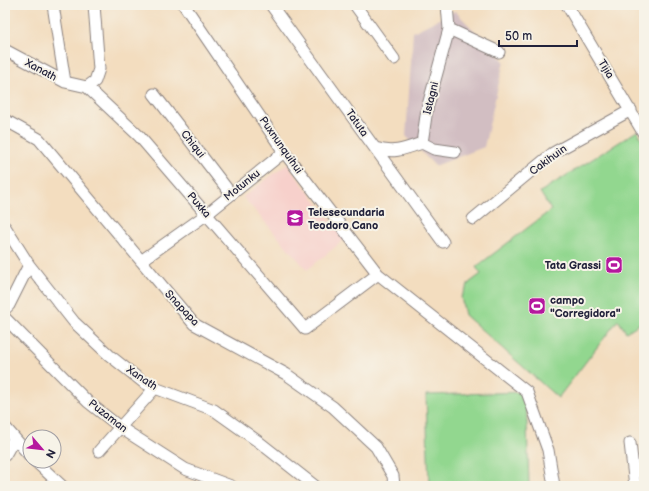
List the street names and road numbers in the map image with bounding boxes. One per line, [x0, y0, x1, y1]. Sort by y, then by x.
street label: Xanath [22, 56, 59, 84]
street label: Tijia [595, 57, 617, 81]
street label: Istagni [421, 80, 441, 116]
street label: Tatuta [343, 107, 371, 139]
street label: Puxnunquihui [257, 114, 305, 176]
street label: Chiqui [178, 128, 208, 160]
street label: Cakihuin [527, 142, 569, 178]
street label: Motunku [221, 167, 263, 203]
street label: Puxka [184, 190, 214, 220]
street label: Snapapa [162, 287, 202, 329]
street label: Xanath [123, 362, 160, 393]
street label: Puzaman [86, 397, 130, 435]

